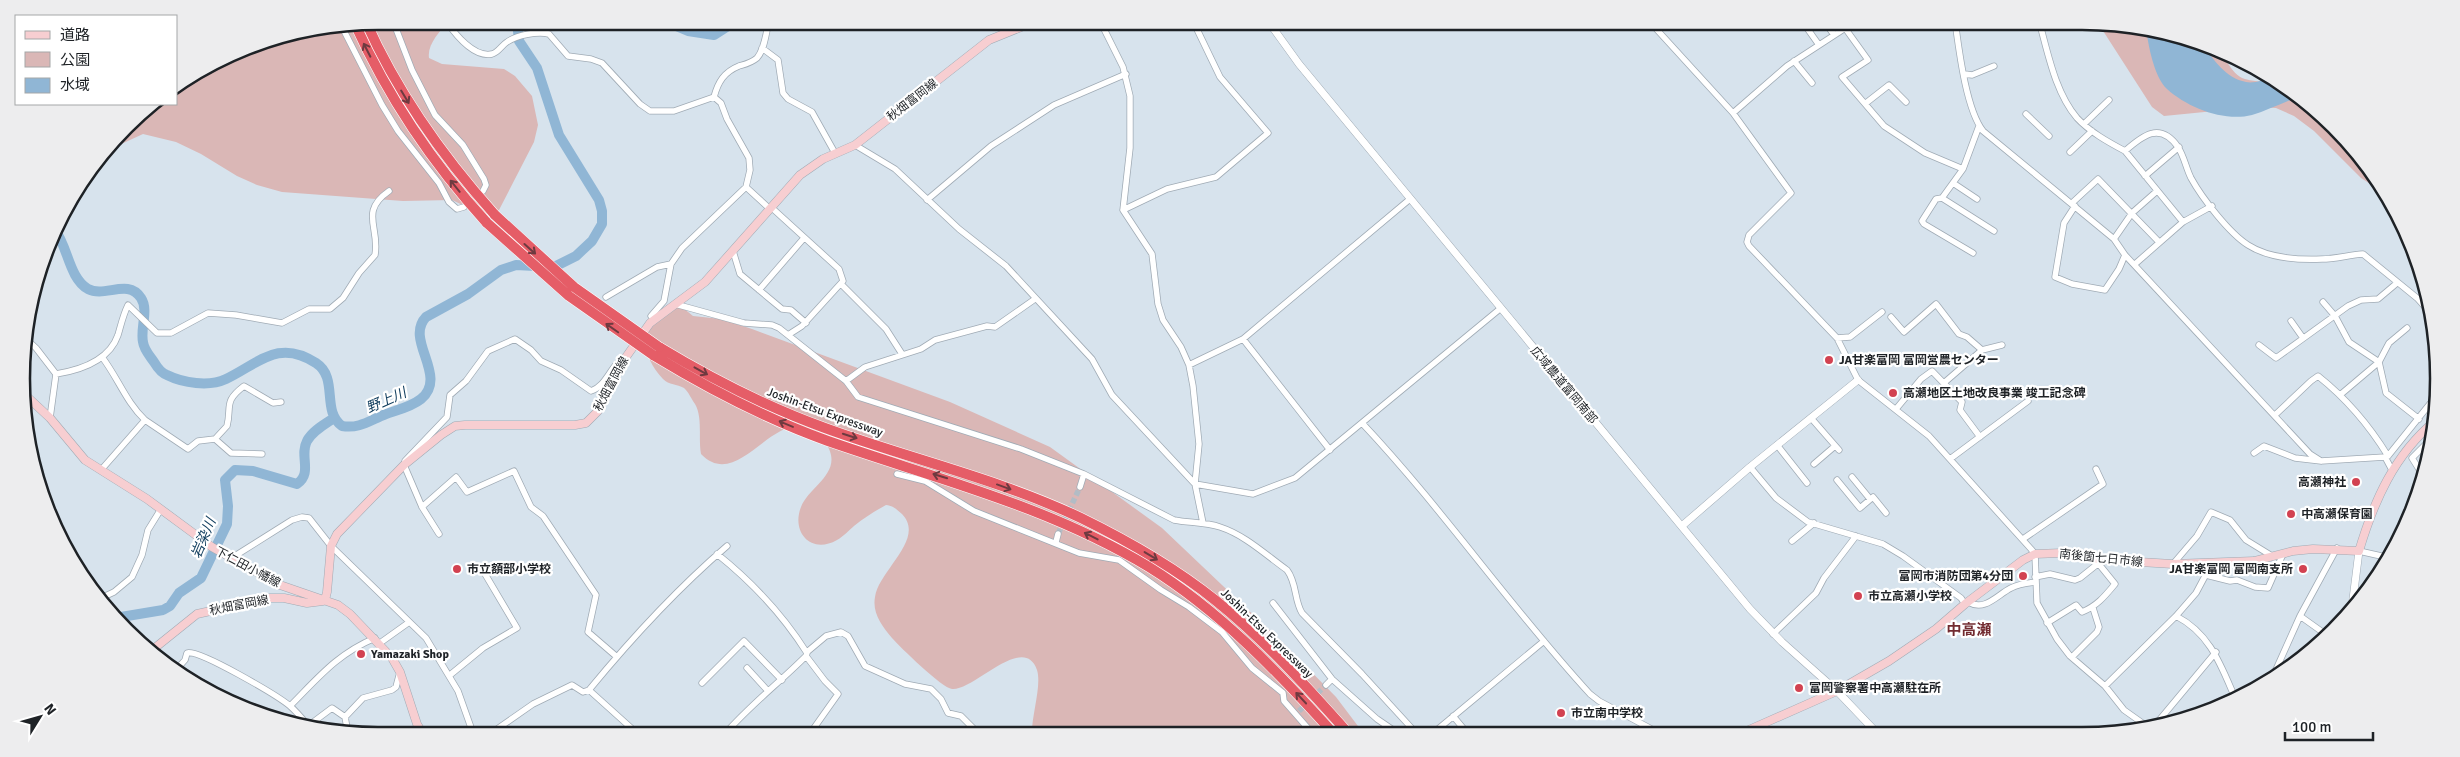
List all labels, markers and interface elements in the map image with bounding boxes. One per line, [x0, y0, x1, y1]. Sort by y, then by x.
legend [15, 15, 178, 105]
text: 道路 [60, 26, 90, 44]
one-way arrow [362, 43, 371, 58]
text: 公園 [60, 51, 90, 69]
text: 水域 [60, 76, 90, 94]
street label: 秋畑富岡線 [884, 76, 941, 125]
one-way arrow [400, 89, 410, 103]
one-way arrow [450, 180, 461, 193]
one-way arrow [524, 243, 536, 255]
one-way arrow [606, 323, 620, 333]
street label: 広域農道富岡南部 [1527, 344, 1600, 427]
place label: JA甘楽富岡 富岡営農センター [1839, 353, 1999, 368]
street label: 秋畑富岡線 [591, 354, 632, 414]
marker: JA甘楽富岡 富岡営農センター [1823, 354, 1835, 366]
one-way arrow [693, 367, 708, 377]
water label: 野上川 [364, 383, 411, 417]
street label: Joshin-Etsu Expressway [765, 385, 885, 441]
place label: 高瀬地区土地改良事業 竣工記念碑 [1903, 386, 2086, 401]
marker: 高瀬地区土地改良事業 竣工記念碑 [1887, 387, 1899, 399]
one-way arrow [779, 419, 794, 429]
one-way arrow [841, 432, 857, 441]
one-way arrow [932, 471, 948, 481]
place label: 高瀬神社 [2298, 475, 2346, 490]
marker: 高瀬神社 [2350, 476, 2362, 488]
one-way arrow [996, 483, 1011, 492]
place label: 中高瀬保育園 [2301, 507, 2373, 522]
marker: 中高瀬保育園 [2285, 508, 2297, 520]
water label: 岩染川 [187, 514, 220, 561]
one-way arrow [1084, 530, 1099, 540]
street label: 下仁田小幡線 [212, 544, 283, 591]
street label: 南後箇七日市線 [2058, 547, 2144, 570]
one-way arrow [1143, 551, 1157, 561]
place label: 市立額部小学校 [467, 562, 551, 577]
place label: JA甘楽富岡 富岡南支所 [2169, 562, 2293, 577]
marker: 市立額部小学校 [451, 563, 463, 575]
marker: JA甘楽富岡 富岡南支所 [2297, 563, 2309, 575]
place label: 富岡市消防団第4分団 [1899, 569, 2013, 584]
marker: 富岡市消防団第4分団 [2017, 570, 2029, 582]
street label: Joshin-Etsu Expressway [1217, 586, 1316, 681]
place label: 市立高瀬小学校 [1868, 589, 1952, 604]
marker: 市立高瀬小学校 [1852, 590, 1864, 602]
street label: 秋畑富岡線 [208, 592, 270, 619]
district label: 中高瀬 [1946, 621, 1992, 639]
place label: Yamazaki Shop [370, 647, 449, 662]
marker: Yamazaki Shop [355, 648, 367, 660]
place label: 富岡警察署中高瀬駐在所 [1809, 681, 1941, 696]
marker: 富岡警察署中高瀬駐在所 [1793, 682, 1805, 694]
north arrow [15, 692, 65, 742]
one-way arrow [1295, 692, 1307, 705]
text: N [40, 700, 60, 718]
place label: 市立南中学校 [1571, 706, 1643, 721]
marker: 市立南中学校 [1555, 707, 1567, 719]
scale bar [2285, 710, 2372, 742]
text: 100 m [2292, 718, 2332, 736]

